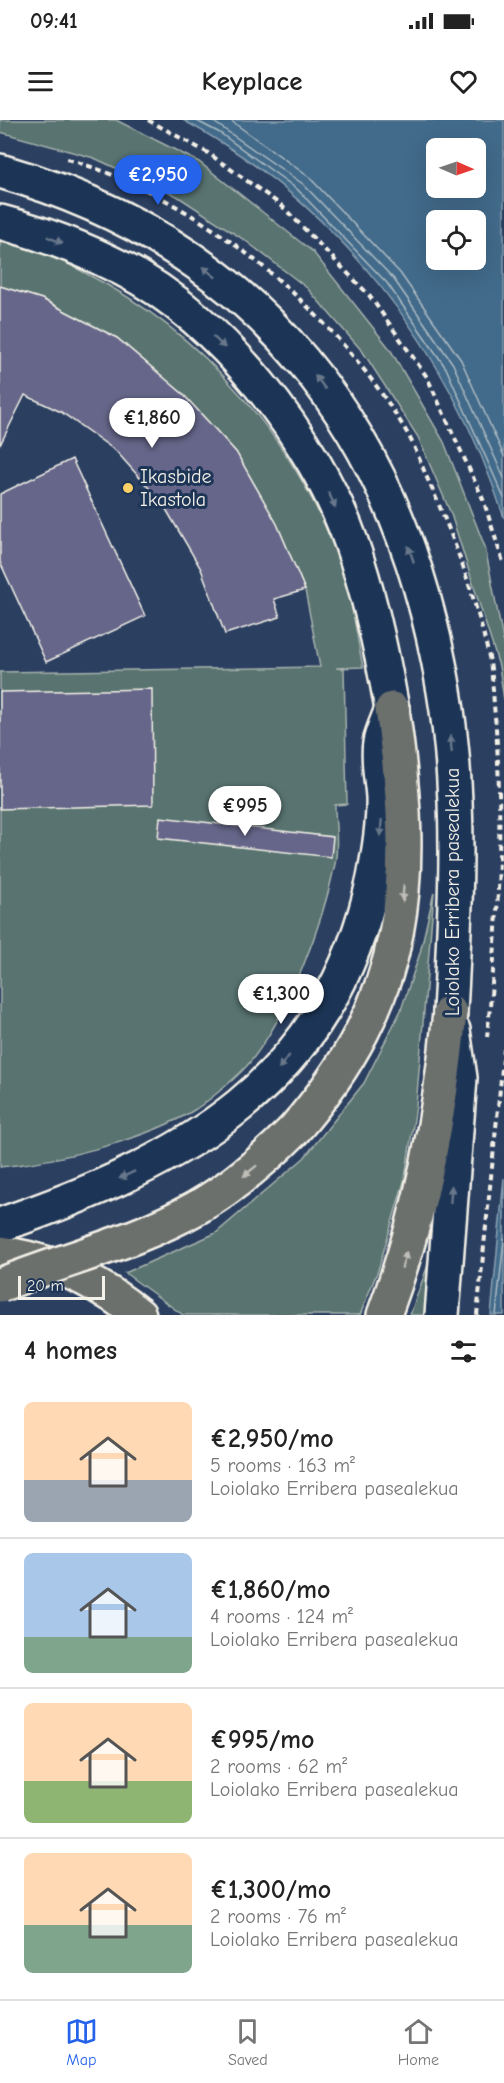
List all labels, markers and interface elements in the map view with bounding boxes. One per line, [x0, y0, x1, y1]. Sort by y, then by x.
text: 09:41 [30, 8, 78, 34]
icon: menu [24, 65, 57, 98]
icon: heart [447, 65, 480, 98]
text: Keyplace [202, 66, 302, 97]
north arrow [426, 138, 486, 198]
map controls [426, 138, 486, 270]
pin: €2,950 [109, 155, 207, 206]
text: €2,950 [128, 163, 188, 186]
button: locate [426, 210, 486, 270]
one-way arrow [47, 235, 65, 245]
one-way arrow [201, 266, 217, 278]
one-way arrow [212, 335, 227, 349]
one-way arrow [314, 374, 326, 390]
pin: €1,860 [103, 398, 201, 449]
text: €1,860 [123, 406, 181, 429]
place label: Ikasbide Ikastola [140, 465, 212, 511]
marker: Ikasbide Ikastola [121, 481, 135, 495]
one-way arrow [328, 491, 337, 508]
one-way arrow [405, 545, 415, 563]
one-way arrow [446, 734, 456, 753]
street label: Loiolako Erribera pasealekua [441, 768, 464, 1016]
pin: €995 [209, 786, 281, 837]
text: €995 [222, 794, 268, 817]
one-way arrow [376, 819, 385, 838]
one-way arrow [398, 883, 408, 902]
pin: €1,300 [232, 974, 330, 1025]
text: €1,300 [252, 982, 310, 1005]
one-way arrow [277, 1054, 290, 1070]
one-way arrow [242, 1164, 258, 1177]
one-way arrow [119, 1171, 136, 1180]
one-way arrow [446, 1184, 456, 1203]
one-way arrow [400, 1251, 409, 1269]
scale bar [18, 1273, 105, 1300]
text: 20 m [27, 1277, 64, 1295]
icon: filters [447, 1335, 480, 1368]
text: 4 homes [24, 1336, 117, 1366]
text: €2,950/mo [210, 1424, 334, 1454]
icon: home [72, 1426, 144, 1498]
text: 5 rooms · 163 m² [210, 1454, 355, 1477]
text: Loiolako Erribera pasealekua [210, 1477, 459, 1500]
text: €1,860/mo [210, 1575, 330, 1605]
icon: home [72, 1577, 144, 1649]
text: 4 rooms · 124 m² [210, 1605, 353, 1628]
text: Loiolako Erribera pasealekua [210, 1628, 459, 1651]
text: €995/mo [210, 1725, 314, 1755]
icon: home [72, 1727, 144, 1799]
text: 2 rooms · 62 m² [210, 1755, 347, 1778]
text: Loiolako Erribera pasealekua [210, 1778, 459, 1801]
text: €1,300/mo [210, 1875, 331, 1905]
icon: home [72, 1877, 144, 1949]
text: 2 rooms · 76 m² [210, 1905, 346, 1928]
text: Loiolako Erribera pasealekua [210, 1928, 459, 1951]
tab: Map [65, 2015, 98, 2069]
tab: Saved [228, 2015, 268, 2069]
tab: Home [398, 2015, 439, 2069]

